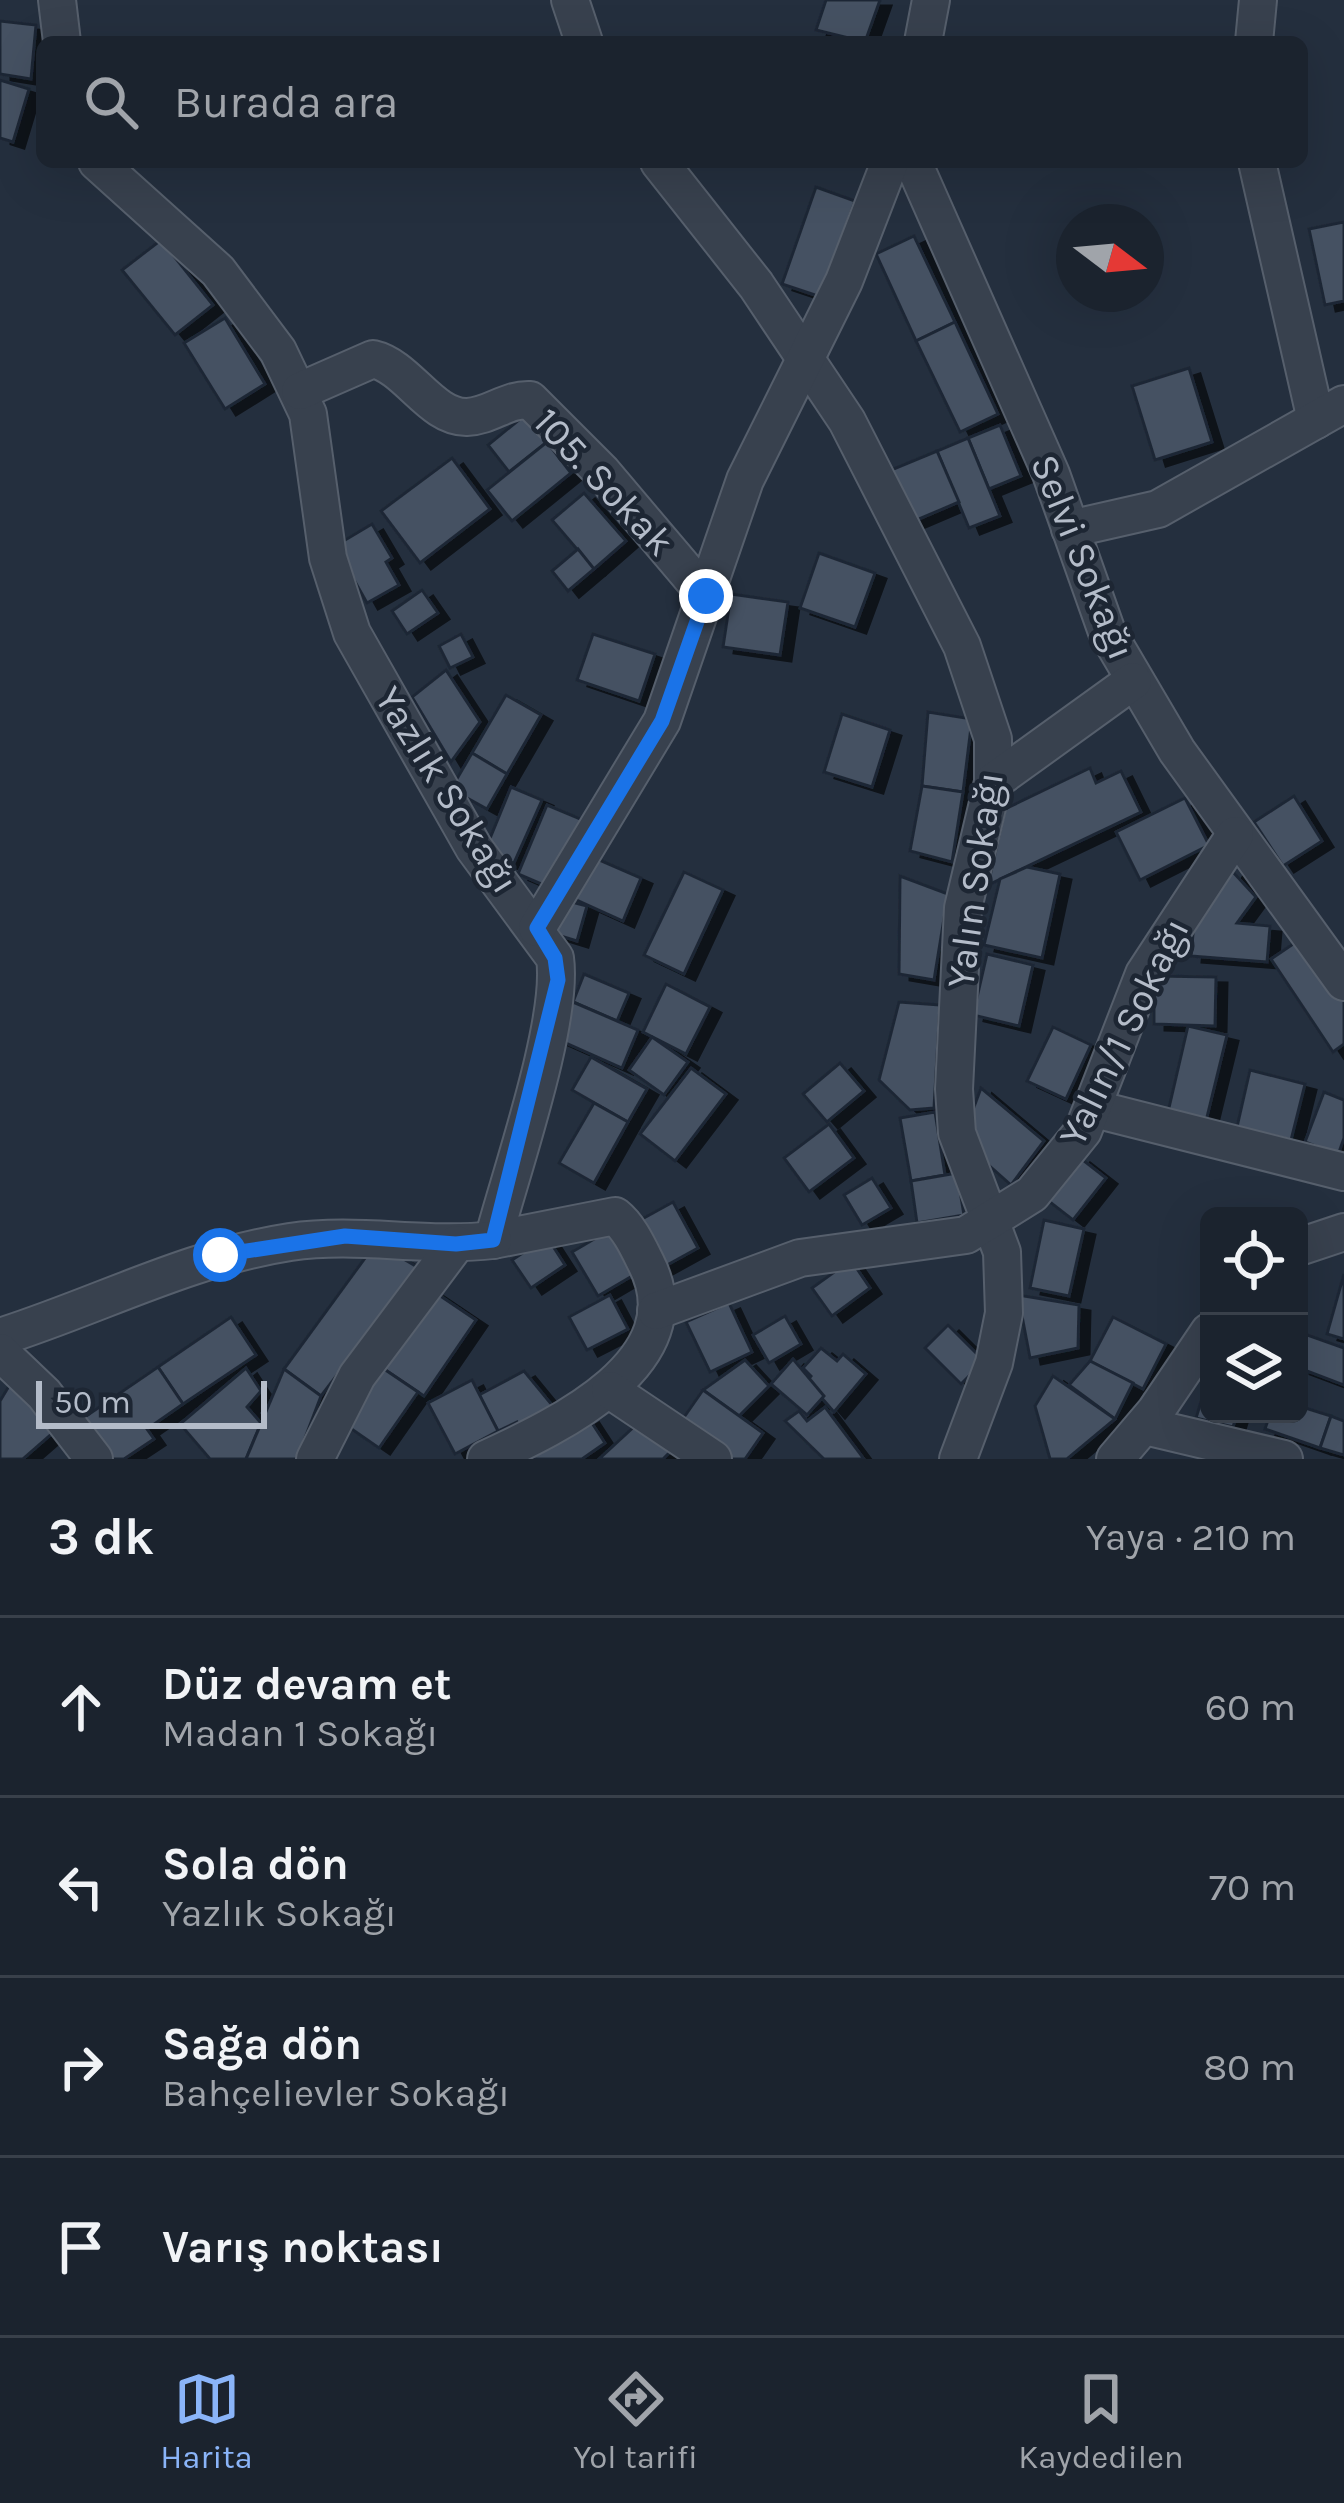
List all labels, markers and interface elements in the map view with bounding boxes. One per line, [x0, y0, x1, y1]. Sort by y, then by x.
search box [36, 36, 1308, 168]
icon: search [78, 69, 144, 135]
text: Burada ara [174, 76, 398, 128]
north arrow [1056, 204, 1164, 312]
street label: 105. Sokak [524, 399, 684, 565]
street label: Selvi Sokağı [1021, 448, 1145, 666]
route end [679, 569, 733, 623]
street label: Yazlık Sokağı [365, 678, 529, 902]
street label: Yalın Sokağı [937, 769, 1013, 991]
street label: Yalın/1 Sokağı [1049, 911, 1199, 1153]
map controls [1200, 1207, 1308, 1423]
button: locate [1200, 1207, 1308, 1315]
route start [193, 1228, 247, 1282]
button: layers [1200, 1315, 1308, 1423]
scale bar [36, 1375, 267, 1428]
text: 50 m [54, 1383, 131, 1421]
text: 3 dk [48, 1507, 154, 1567]
text: Yaya · 210 m [1086, 1514, 1296, 1560]
text: Düz devam et [162, 1658, 452, 1710]
icon: ahead [48, 1674, 114, 1740]
text: 60 m [1205, 1684, 1296, 1730]
text: Madan 1 Sokağı [162, 1710, 438, 1756]
text: Sola dön [162, 1838, 349, 1890]
icon: left [48, 1854, 114, 1920]
text: 70 m [1209, 1864, 1296, 1910]
text: Yazlık Sokağı [162, 1890, 397, 1936]
text: Sağa dön [162, 2018, 362, 2070]
icon: right [48, 2034, 114, 2100]
text: 80 m [1203, 2044, 1296, 2090]
text: Bahçelievler Sokağı [162, 2070, 510, 2116]
icon: arrive [48, 2214, 114, 2280]
text: Varış noktası [162, 2221, 444, 2273]
tab: Harita [160, 2366, 253, 2476]
tab: Yol tarifi [573, 2366, 698, 2476]
tab: Kaydedilen [1018, 2366, 1184, 2476]

